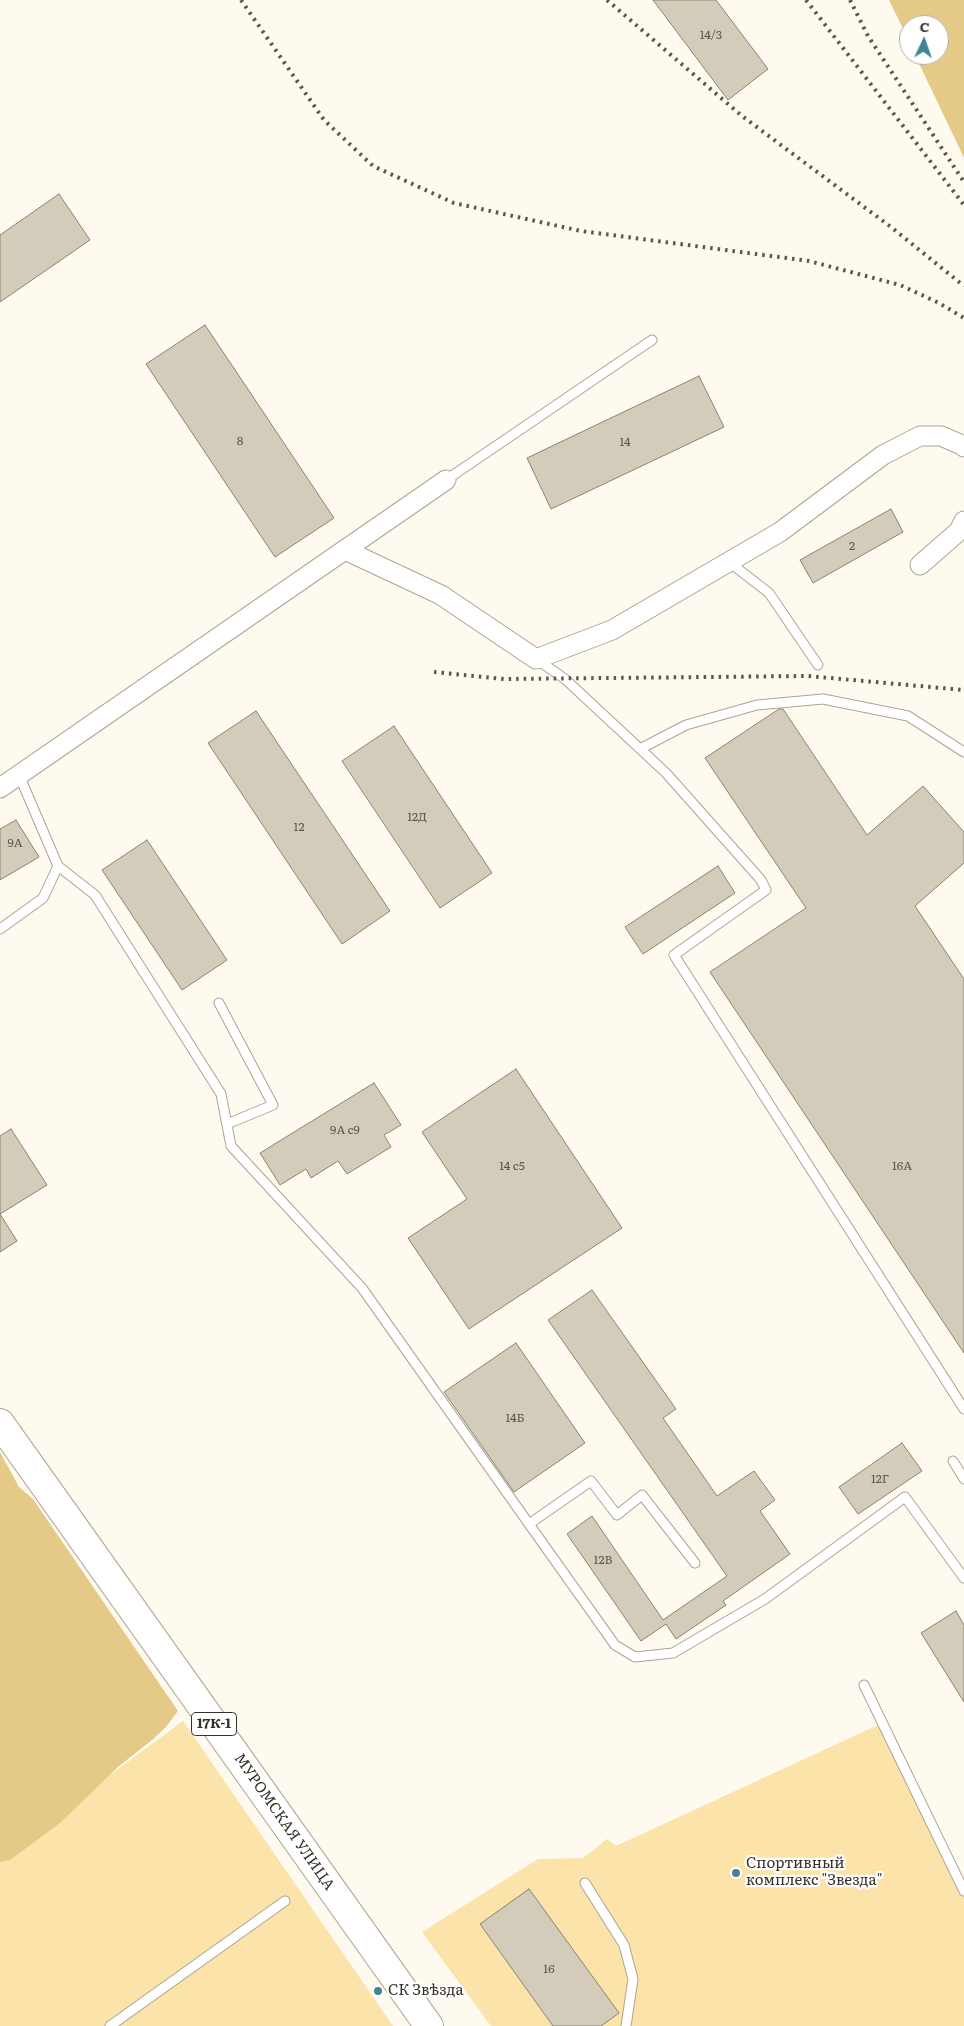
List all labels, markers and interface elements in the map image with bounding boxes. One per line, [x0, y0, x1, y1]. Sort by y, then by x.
north arrow [899, 15, 949, 65]
text: С [919, 16, 930, 36]
house number: 14/3 [700, 28, 722, 42]
house number: 8 [237, 434, 243, 448]
house number: 14 [619, 435, 631, 449]
house number: 2 [849, 539, 855, 553]
house number: 12Д [407, 810, 427, 824]
house number: 12 [294, 820, 304, 834]
house number: 9А [7, 836, 23, 850]
house number: 9А с9 [330, 1123, 360, 1137]
house number: 14 с5 [499, 1159, 525, 1173]
house number: 16А [892, 1159, 912, 1173]
house number: 14Б [505, 1411, 525, 1425]
house number: 12Г [871, 1472, 889, 1486]
house number: 12В [594, 1553, 612, 1567]
road number: 17К-1 [192, 1712, 236, 1736]
street label: МУРОМСКАЯ УЛИЦА [230, 1750, 338, 1894]
place label: Спортивный комплекс "Звезда" [746, 1855, 882, 1890]
marker: Спортивный комплекс "Звезда" [730, 1867, 742, 1879]
house number: 16 [543, 1962, 555, 1976]
place label: СК Звѣзда [388, 1982, 464, 2000]
marker: СК Звѣзда [372, 1985, 384, 1997]

